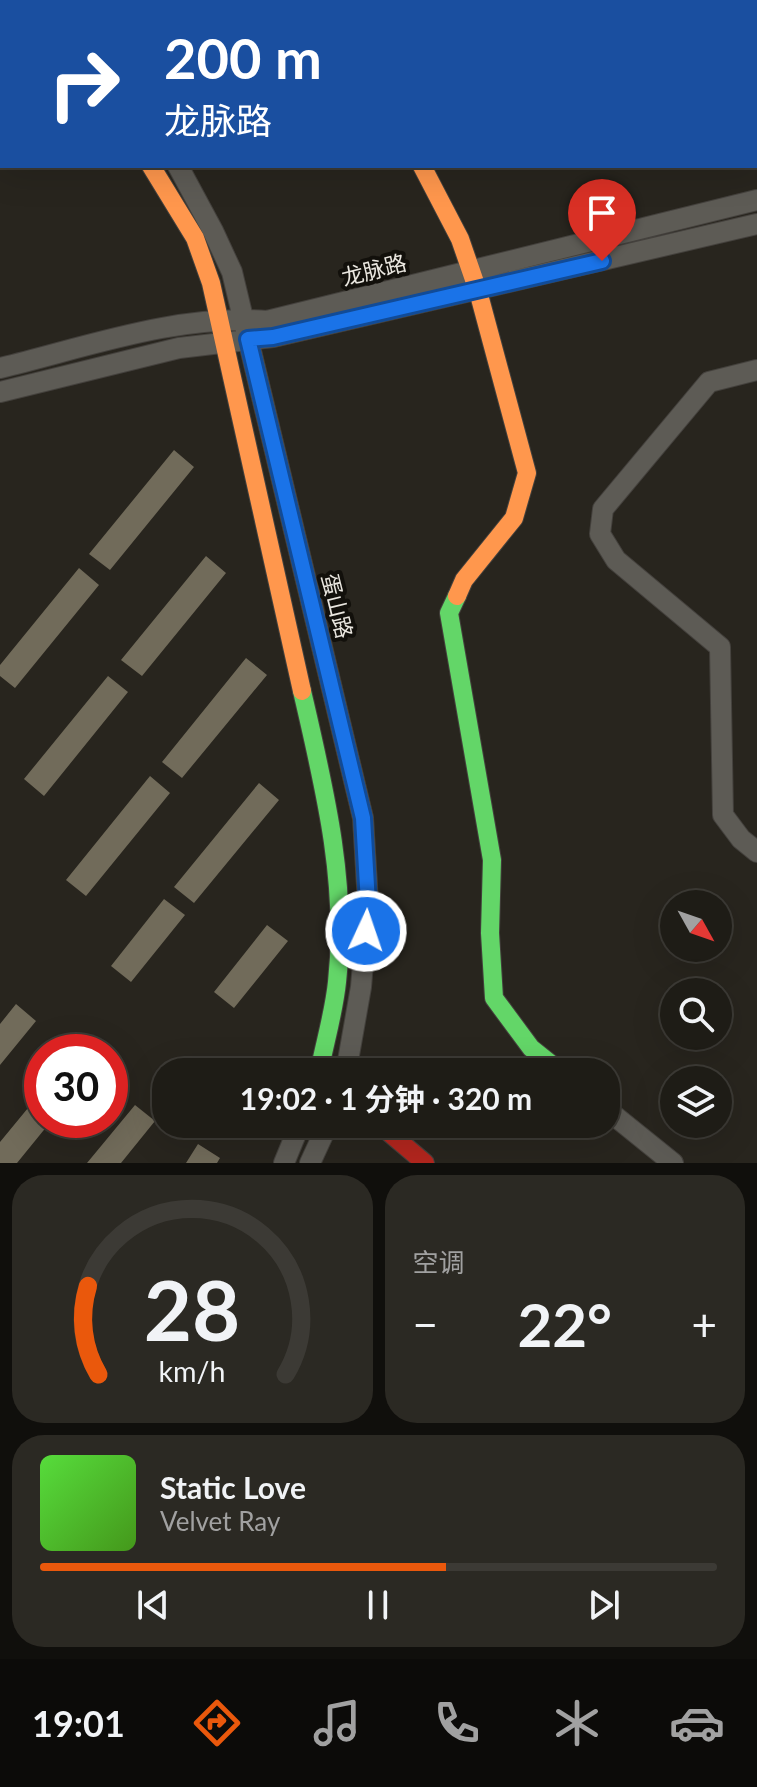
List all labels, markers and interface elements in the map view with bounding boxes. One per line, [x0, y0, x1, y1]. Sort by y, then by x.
text: 200 m [164, 24, 322, 91]
icon: right [32, 32, 136, 136]
text: 龙脉路 [164, 98, 272, 142]
pin [568, 179, 636, 261]
icon: arrive [580, 191, 624, 235]
street label: 龙脉路 [339, 248, 409, 291]
street label: 蛋山路 [316, 571, 359, 641]
position arrow [324, 889, 408, 973]
north arrow [660, 890, 732, 962]
map controls [660, 890, 732, 1138]
button: search [660, 978, 732, 1050]
speed limit sign: 30 [24, 1034, 128, 1138]
button: layers [660, 1066, 732, 1138]
text: 19:02 · 1 分钟 · 320 m [240, 1080, 532, 1116]
text: 空调 [413, 1246, 465, 1278]
text: 28 [144, 1259, 241, 1359]
text: 22° [517, 1288, 612, 1360]
text: − [413, 1298, 438, 1350]
text: + [691, 1298, 717, 1350]
text: km/h [159, 1354, 226, 1388]
text: Static Love [160, 1469, 306, 1505]
text: Velvet Ray [160, 1505, 280, 1537]
icon: previous [131, 1583, 175, 1627]
icon: pause [356, 1583, 400, 1627]
icon: next [582, 1583, 626, 1627]
icon: directions [189, 1695, 245, 1751]
icon: music [309, 1695, 365, 1751]
icon: phone [429, 1695, 485, 1751]
icon: climate [549, 1695, 605, 1751]
icon: car [669, 1695, 725, 1751]
text: 19:01 [32, 1701, 125, 1745]

